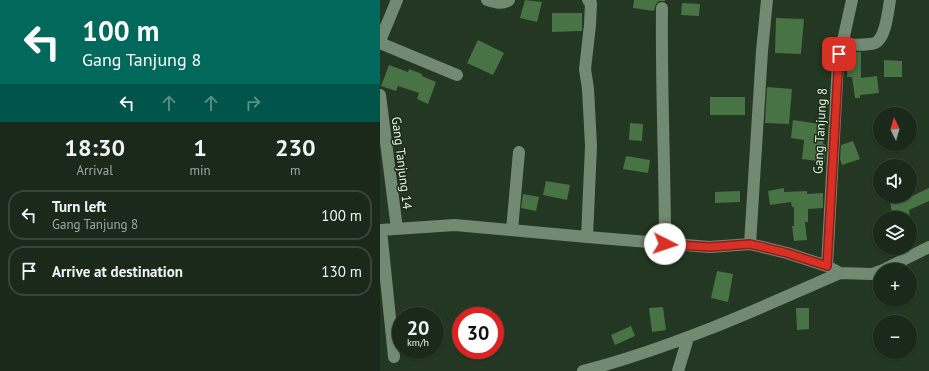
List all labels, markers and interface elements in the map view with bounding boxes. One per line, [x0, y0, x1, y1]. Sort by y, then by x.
text: 100 m [82, 12, 159, 49]
icon: left [16, 16, 68, 68]
pin [822, 37, 856, 71]
icon: arrive [828, 43, 850, 65]
text: Gang Tanjung 8 [82, 48, 201, 71]
street label: Gang Tanjung 8 [809, 88, 831, 174]
icon: left [116, 92, 138, 114]
icon: ahead [158, 92, 180, 114]
icon: ahead [200, 92, 222, 114]
icon: right [242, 92, 264, 114]
north arrow [873, 107, 917, 151]
map controls [873, 107, 917, 359]
street label: Gang Tanjung 14 [388, 116, 416, 210]
text: 18:30 [64, 132, 125, 163]
text: 1 [193, 132, 207, 163]
text: 230 [275, 132, 316, 163]
button: sound [873, 159, 917, 203]
text: Arrival [77, 162, 113, 179]
text: min [189, 162, 211, 179]
text: m [290, 162, 301, 179]
text: Turn left [52, 197, 106, 216]
icon: left [18, 204, 40, 226]
text: 100 m [321, 206, 362, 225]
button: layers [873, 211, 917, 255]
text: Gang Tanjung 8 [52, 216, 138, 233]
position arrow [644, 223, 686, 265]
icon: arrive [18, 260, 40, 282]
text: Arrive at destination [52, 262, 183, 281]
text: 130 m [321, 262, 362, 281]
button: + [873, 263, 917, 307]
speed limit sign: 30 [452, 307, 504, 359]
text: 20 [407, 315, 429, 341]
button: − [873, 315, 917, 359]
text: km/h [407, 336, 429, 349]

